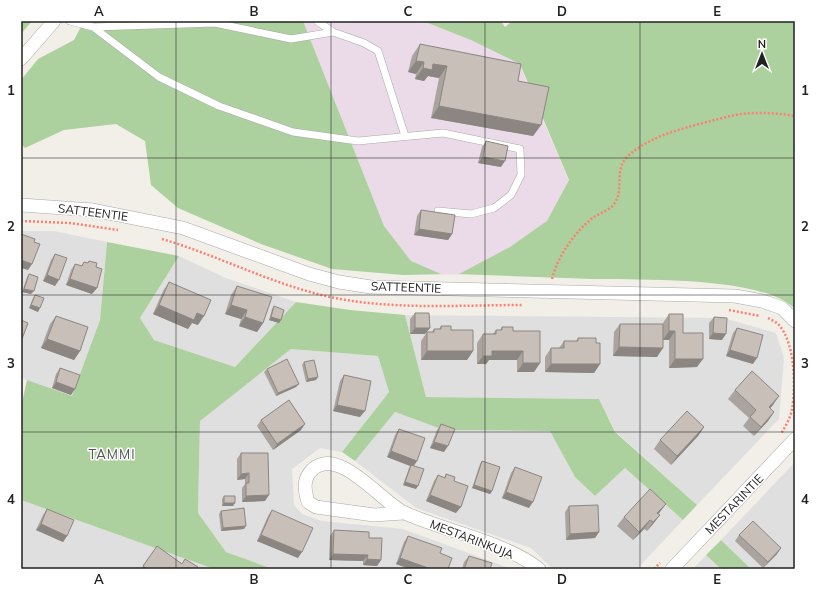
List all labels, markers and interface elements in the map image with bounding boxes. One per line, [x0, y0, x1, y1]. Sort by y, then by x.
text: A [94, 3, 104, 19]
text: B [250, 3, 259, 19]
text: C [404, 3, 413, 19]
text: D [557, 3, 567, 19]
text: E [713, 3, 721, 19]
north arrow [742, 34, 782, 74]
text: N [758, 37, 766, 51]
text: 1 [7, 82, 15, 98]
text: 1 [801, 82, 809, 98]
street label: SATTEENTIE [57, 200, 129, 224]
text: 2 [7, 218, 15, 234]
text: 2 [801, 218, 809, 234]
street label: SATTEENTIE [371, 278, 441, 296]
text: 3 [7, 355, 15, 371]
text: 3 [801, 355, 809, 371]
district label: TAMMI [88, 446, 136, 462]
street label: MESTARINTIE [702, 471, 766, 537]
text: 4 [7, 491, 15, 507]
text: 4 [801, 491, 809, 507]
street label: MESTARINKUJA [428, 516, 516, 562]
text: A [94, 571, 104, 587]
text: B [250, 571, 259, 587]
text: C [404, 571, 413, 587]
text: D [557, 571, 567, 587]
text: E [713, 571, 721, 587]

